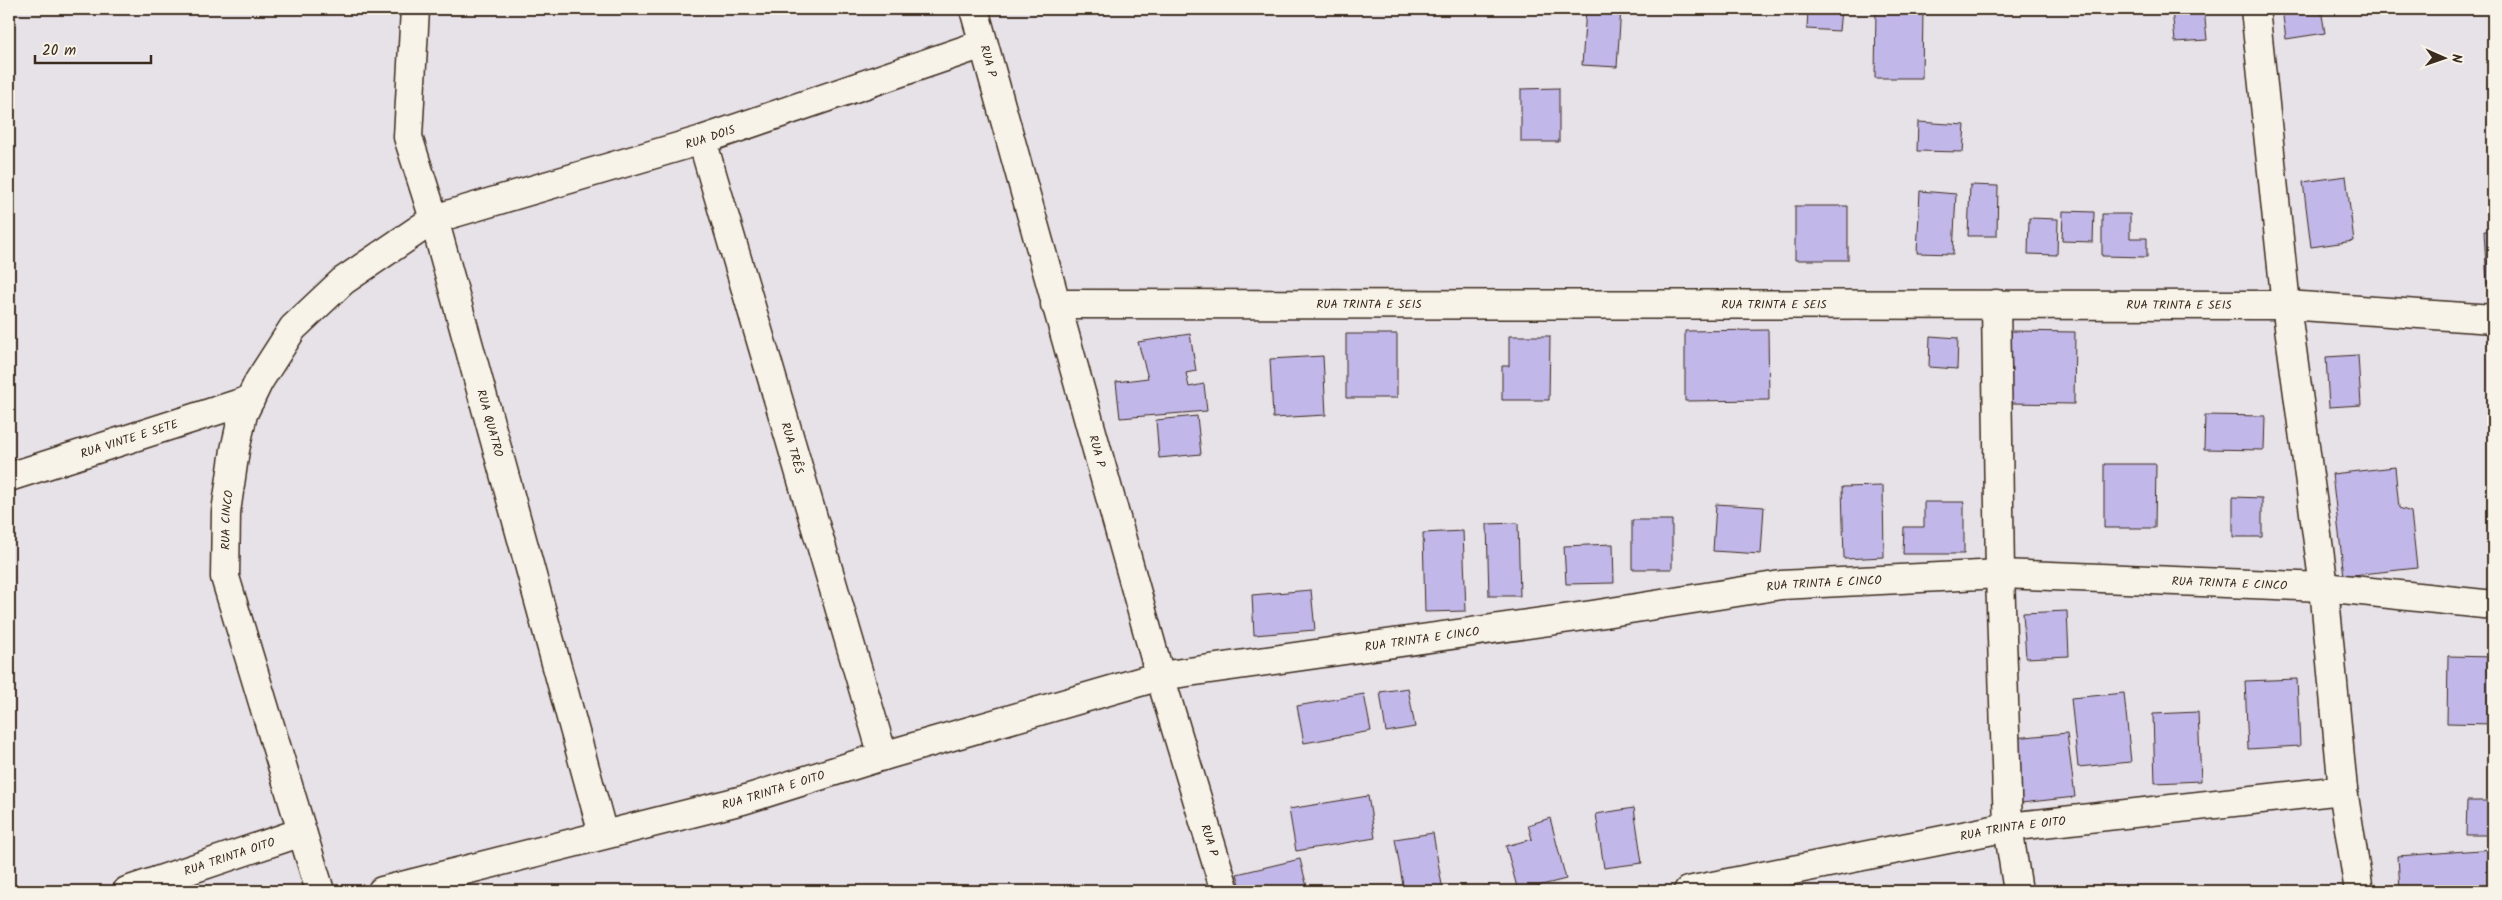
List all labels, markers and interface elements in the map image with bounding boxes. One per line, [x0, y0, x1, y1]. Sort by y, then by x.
scale bar [35, 32, 151, 64]
north arrow [2420, 32, 2470, 82]
text: 20 m [42, 39, 76, 63]
street label: RUA P [975, 43, 1002, 80]
text: N [2445, 54, 2467, 63]
street label: RUA DOIS [683, 120, 738, 154]
street label: RUA TRINTA E SEIS [1316, 295, 1422, 314]
street label: RUA TRINTA E SEIS [1721, 295, 1827, 314]
street label: RUA TRINTA E SEIS [2126, 295, 2232, 314]
street label: RUA QUATRO [472, 387, 509, 460]
street label: RUA VINTE E SETE [78, 414, 181, 463]
street label: RUA TRÊS [776, 420, 809, 477]
street label: RUA P [1084, 433, 1111, 470]
street label: RUA CINCO [216, 488, 239, 550]
street label: RUA TRINTA E CINCO [1765, 570, 1883, 597]
street label: RUA TRINTA E CINCO [2171, 571, 2288, 595]
street label: RUA TRINTA E CINCO [1363, 621, 1481, 656]
street label: RUA TRINTA E OITO [720, 765, 828, 815]
street label: RUA TRINTA E OITO [1958, 811, 2067, 846]
street label: RUA P [1196, 822, 1224, 859]
street label: RUA TRINTA OITO [181, 832, 278, 881]

